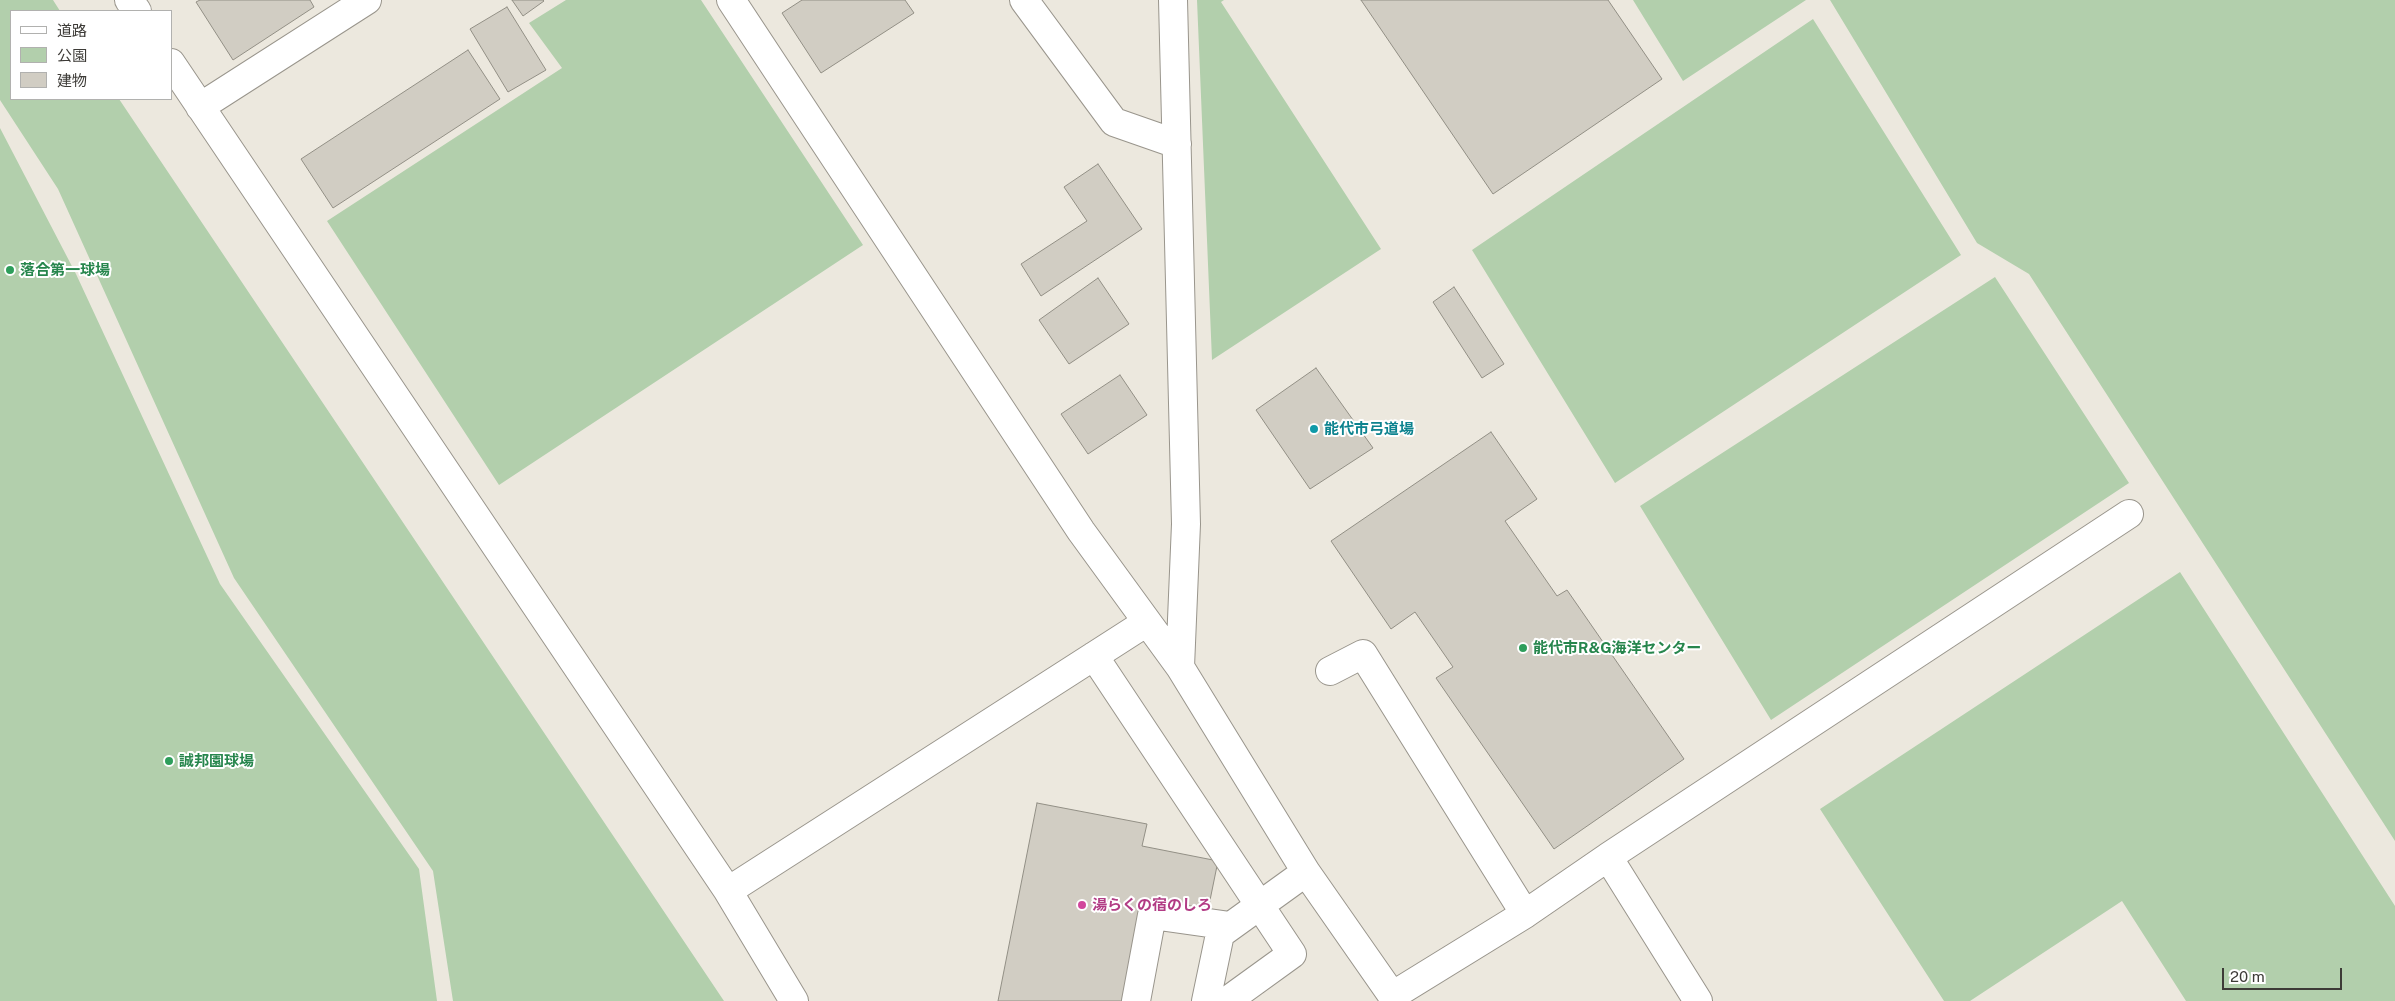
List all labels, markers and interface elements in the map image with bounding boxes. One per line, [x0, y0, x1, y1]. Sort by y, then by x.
legend [10, 10, 172, 100]
text: 道路 [57, 22, 87, 39]
text: 公園 [57, 47, 87, 64]
text: 建物 [57, 72, 87, 89]
place label: 落合第一球場 [20, 261, 110, 279]
marker: 落合第一球場 [4, 264, 16, 276]
place label: 能代市弓道場 [1324, 420, 1414, 438]
marker: 能代市弓道場 [1308, 423, 1320, 435]
place label: 能代市R&G海洋センター [1533, 639, 1702, 657]
marker: 能代市R&G海洋センター [1517, 642, 1529, 654]
place label: 誠邦園球場 [179, 752, 254, 770]
marker: 誠邦園球場 [163, 755, 175, 767]
place label: 湯らくの宿のしろ [1092, 896, 1212, 914]
marker: 湯らくの宿のしろ [1076, 899, 1088, 911]
scale bar [2225, 958, 2345, 990]
text: 20 m [2230, 968, 2265, 985]

